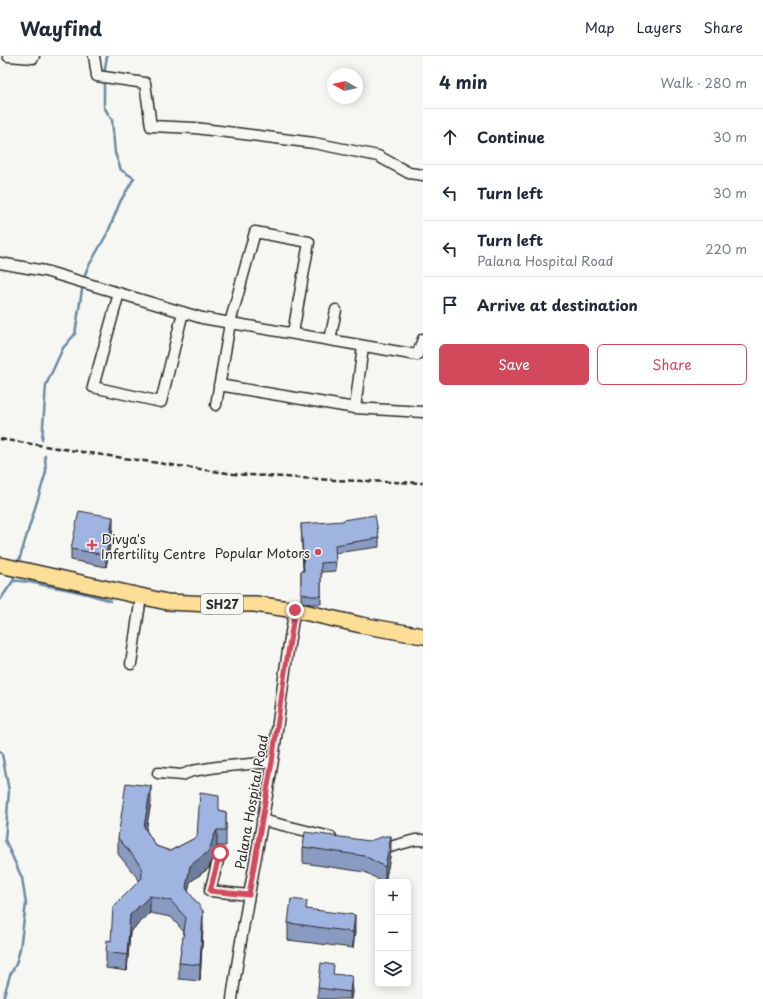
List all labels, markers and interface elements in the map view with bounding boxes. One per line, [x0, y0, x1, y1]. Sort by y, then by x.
text: Wayfind [20, 14, 102, 42]
text: Map [585, 17, 615, 38]
text: Layers [637, 17, 682, 38]
text: Share [704, 17, 743, 38]
north arrow [327, 68, 363, 104]
text: 4 min [439, 69, 487, 95]
text: Walk · 280 m [660, 73, 747, 92]
text: Continue [477, 125, 545, 148]
icon: ahead [439, 126, 461, 148]
text: 30 m [713, 127, 747, 146]
text: Turn left [477, 181, 543, 204]
icon: left [439, 182, 461, 204]
text: 30 m [713, 183, 747, 202]
text: Turn left [477, 228, 543, 251]
icon: left [439, 238, 461, 260]
text: 220 m [705, 239, 747, 258]
text: Palana Hospital Road [477, 251, 613, 270]
text: Arrive at destination [477, 293, 638, 316]
icon: arrive [439, 294, 461, 316]
button: Save [439, 344, 589, 385]
button: Share [597, 344, 747, 385]
place label: Divya's Infertility Centre [101, 529, 206, 563]
marker: Divya's Infertility Centre [86, 539, 98, 551]
place label: Popular Motors [215, 543, 310, 562]
marker: Popular Motors [313, 547, 323, 557]
road number: SH27 [201, 594, 243, 614]
route end [286, 601, 304, 619]
street label: Palana Hospital Road [230, 733, 272, 871]
route start [211, 844, 229, 862]
map controls [375, 879, 411, 987]
button: + [375, 879, 411, 915]
button: − [375, 915, 411, 951]
button: layers [375, 951, 411, 987]

